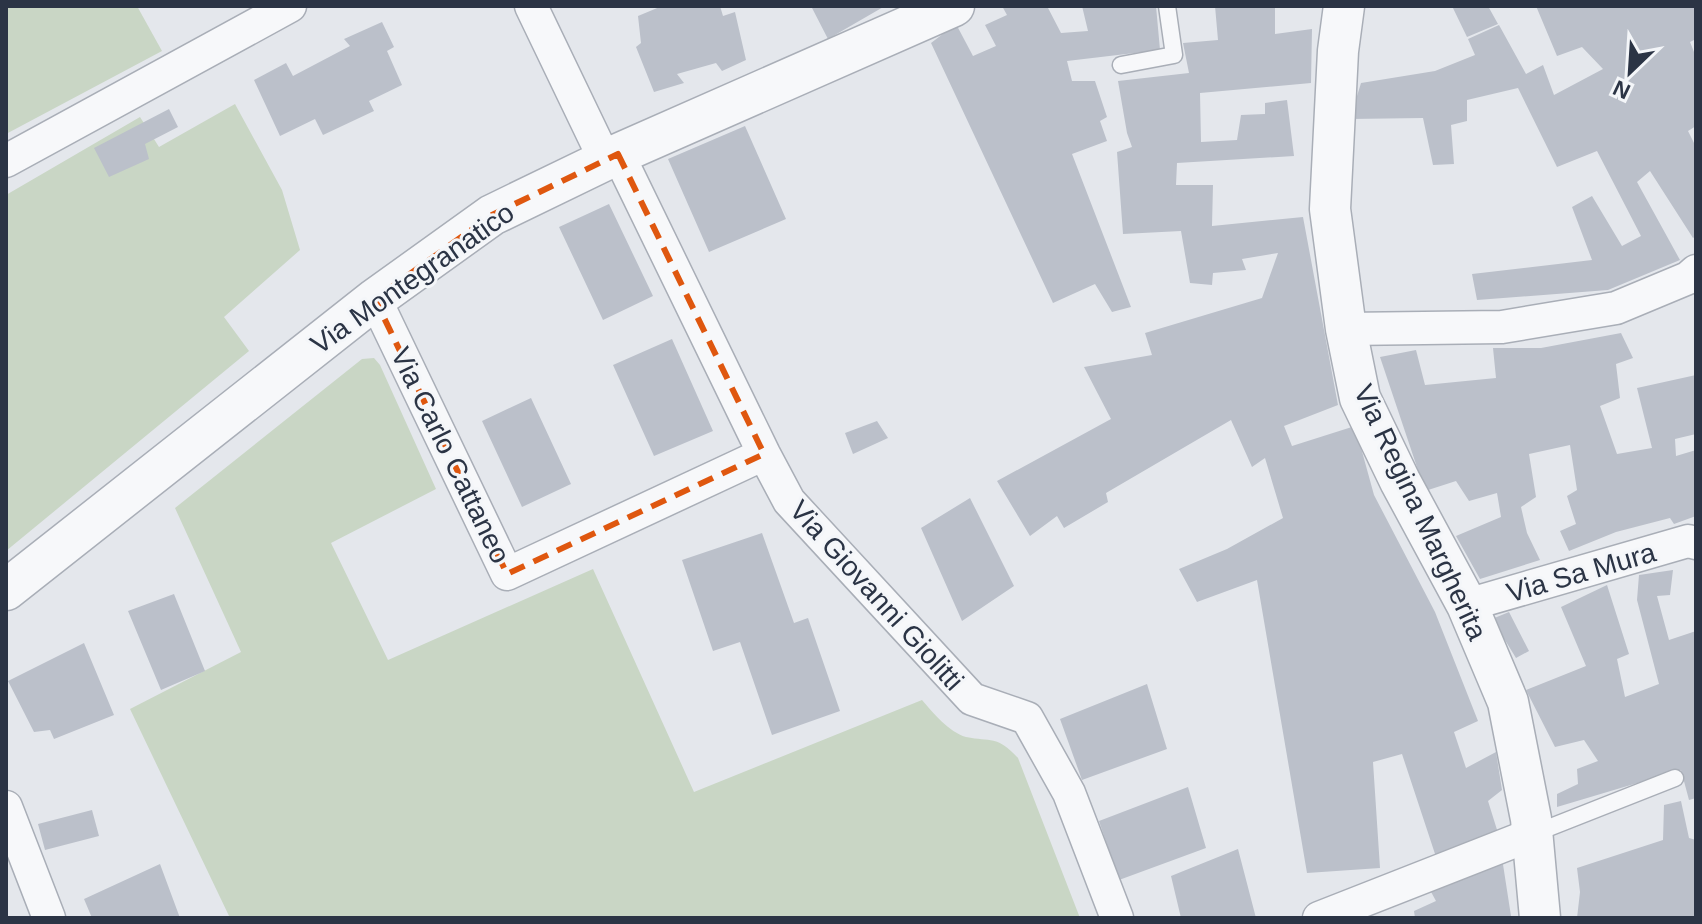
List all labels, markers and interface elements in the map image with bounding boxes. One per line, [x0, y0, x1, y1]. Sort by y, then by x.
north arrow [1590, 32, 1670, 112]
text: N [1609, 75, 1634, 104]
street label: Via Montegranatico [305, 197, 520, 360]
street label: Via Carlo Cattaneo [385, 342, 516, 568]
street label: Via Regina Margherita [1348, 380, 1494, 645]
street label: Via Giovanni Giolitti [784, 494, 970, 696]
street label: Via Sa Mura [1503, 536, 1660, 609]

